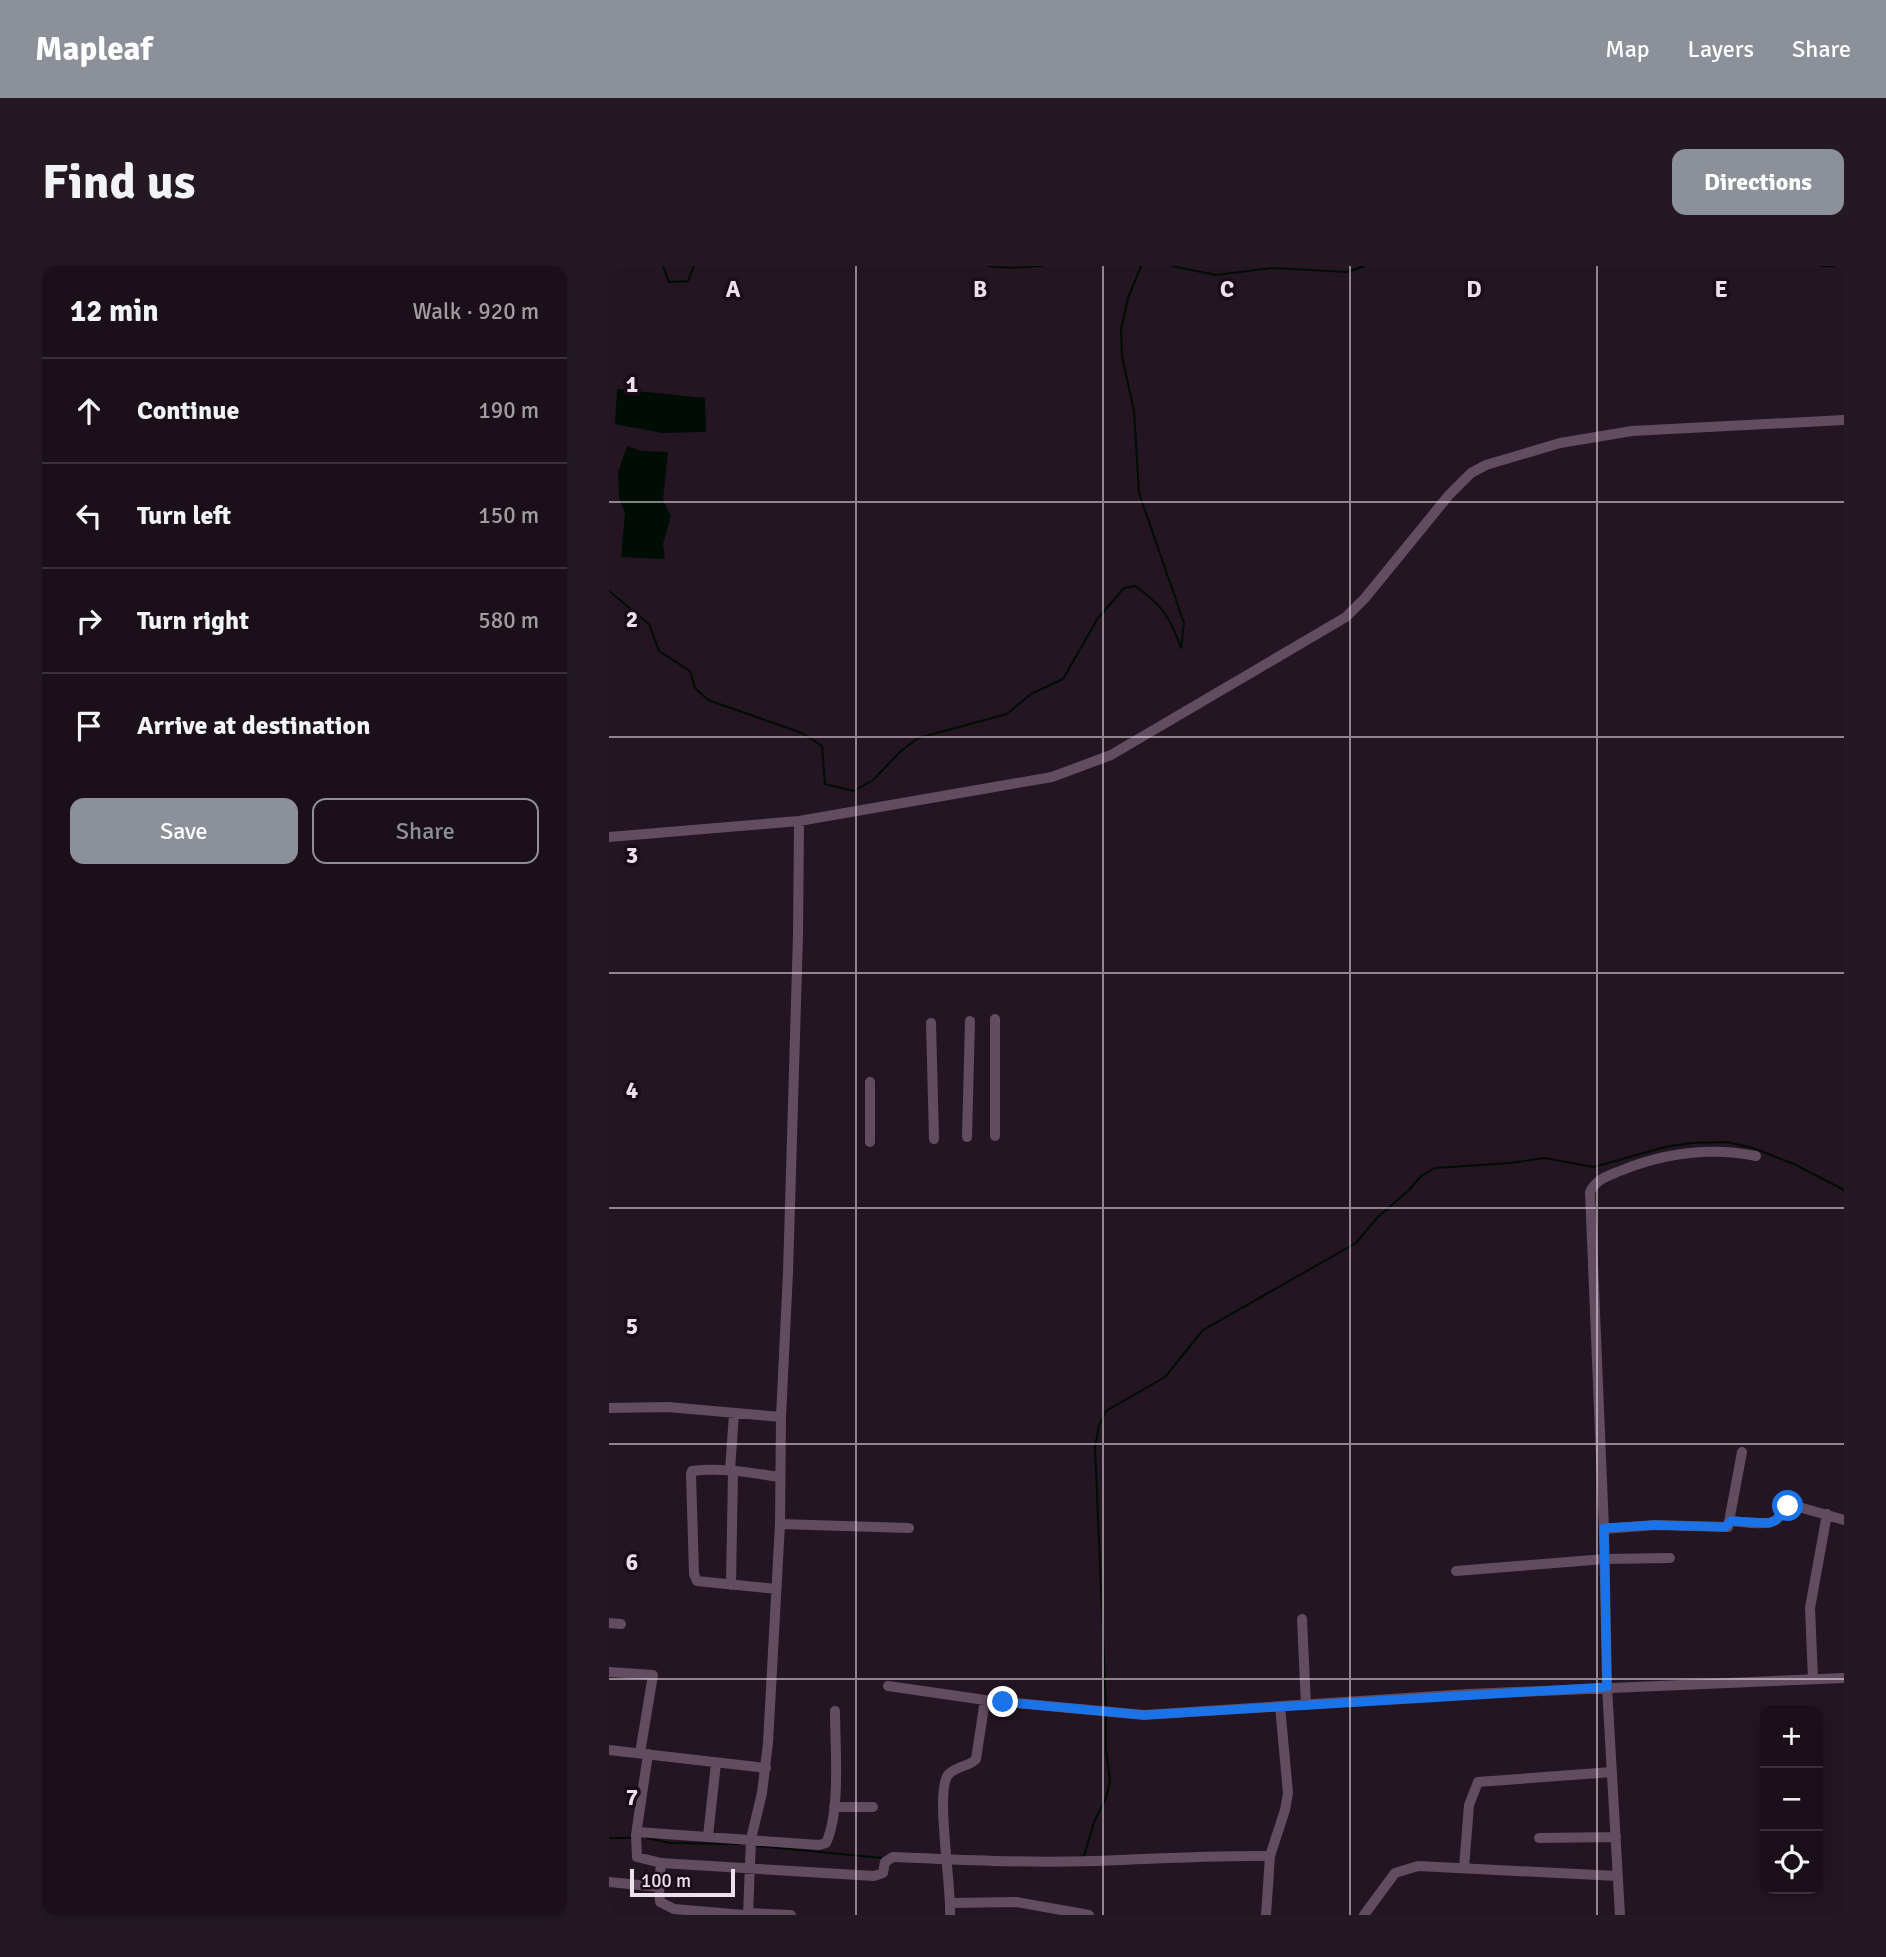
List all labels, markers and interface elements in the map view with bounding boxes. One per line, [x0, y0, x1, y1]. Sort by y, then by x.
text: Mapleaf [35, 29, 152, 70]
text: Map [1605, 34, 1650, 64]
text: Layers [1688, 34, 1754, 64]
text: Share [1792, 34, 1851, 64]
button: Directions [1672, 149, 1844, 215]
text: Find us [42, 152, 195, 212]
text: A [726, 275, 741, 304]
text: B [973, 275, 987, 304]
text: C [1220, 275, 1234, 304]
text: D [1466, 275, 1482, 304]
text: E [1714, 275, 1728, 304]
text: 12 min [70, 293, 159, 330]
text: Walk · 920 m [413, 297, 539, 326]
text: 1 [626, 370, 638, 399]
icon: ahead [70, 392, 108, 430]
text: Continue [137, 395, 239, 427]
text: 190 m [478, 396, 539, 425]
icon: left [70, 497, 108, 535]
text: Turn left [137, 500, 231, 532]
text: 150 m [478, 501, 539, 530]
icon: right [70, 602, 108, 640]
text: Turn right [137, 605, 249, 637]
text: 2 [626, 605, 638, 634]
text: 580 m [478, 606, 539, 635]
icon: arrive [70, 707, 108, 745]
text: Arrive at destination [137, 710, 370, 742]
button: Save [70, 798, 298, 864]
button: Share [312, 798, 539, 864]
text: 3 [626, 841, 638, 870]
text: 4 [626, 1076, 638, 1105]
text: 5 [626, 1312, 638, 1341]
route start [1772, 1490, 1803, 1521]
text: 6 [626, 1548, 638, 1577]
route end [987, 1686, 1018, 1717]
map controls [1760, 1705, 1823, 1894]
button: + [1760, 1705, 1823, 1768]
button: − [1760, 1768, 1823, 1831]
text: 7 [626, 1783, 638, 1812]
button: locate [1760, 1831, 1823, 1894]
scale bar [630, 1866, 735, 1898]
text: 100 m [641, 1869, 691, 1893]

